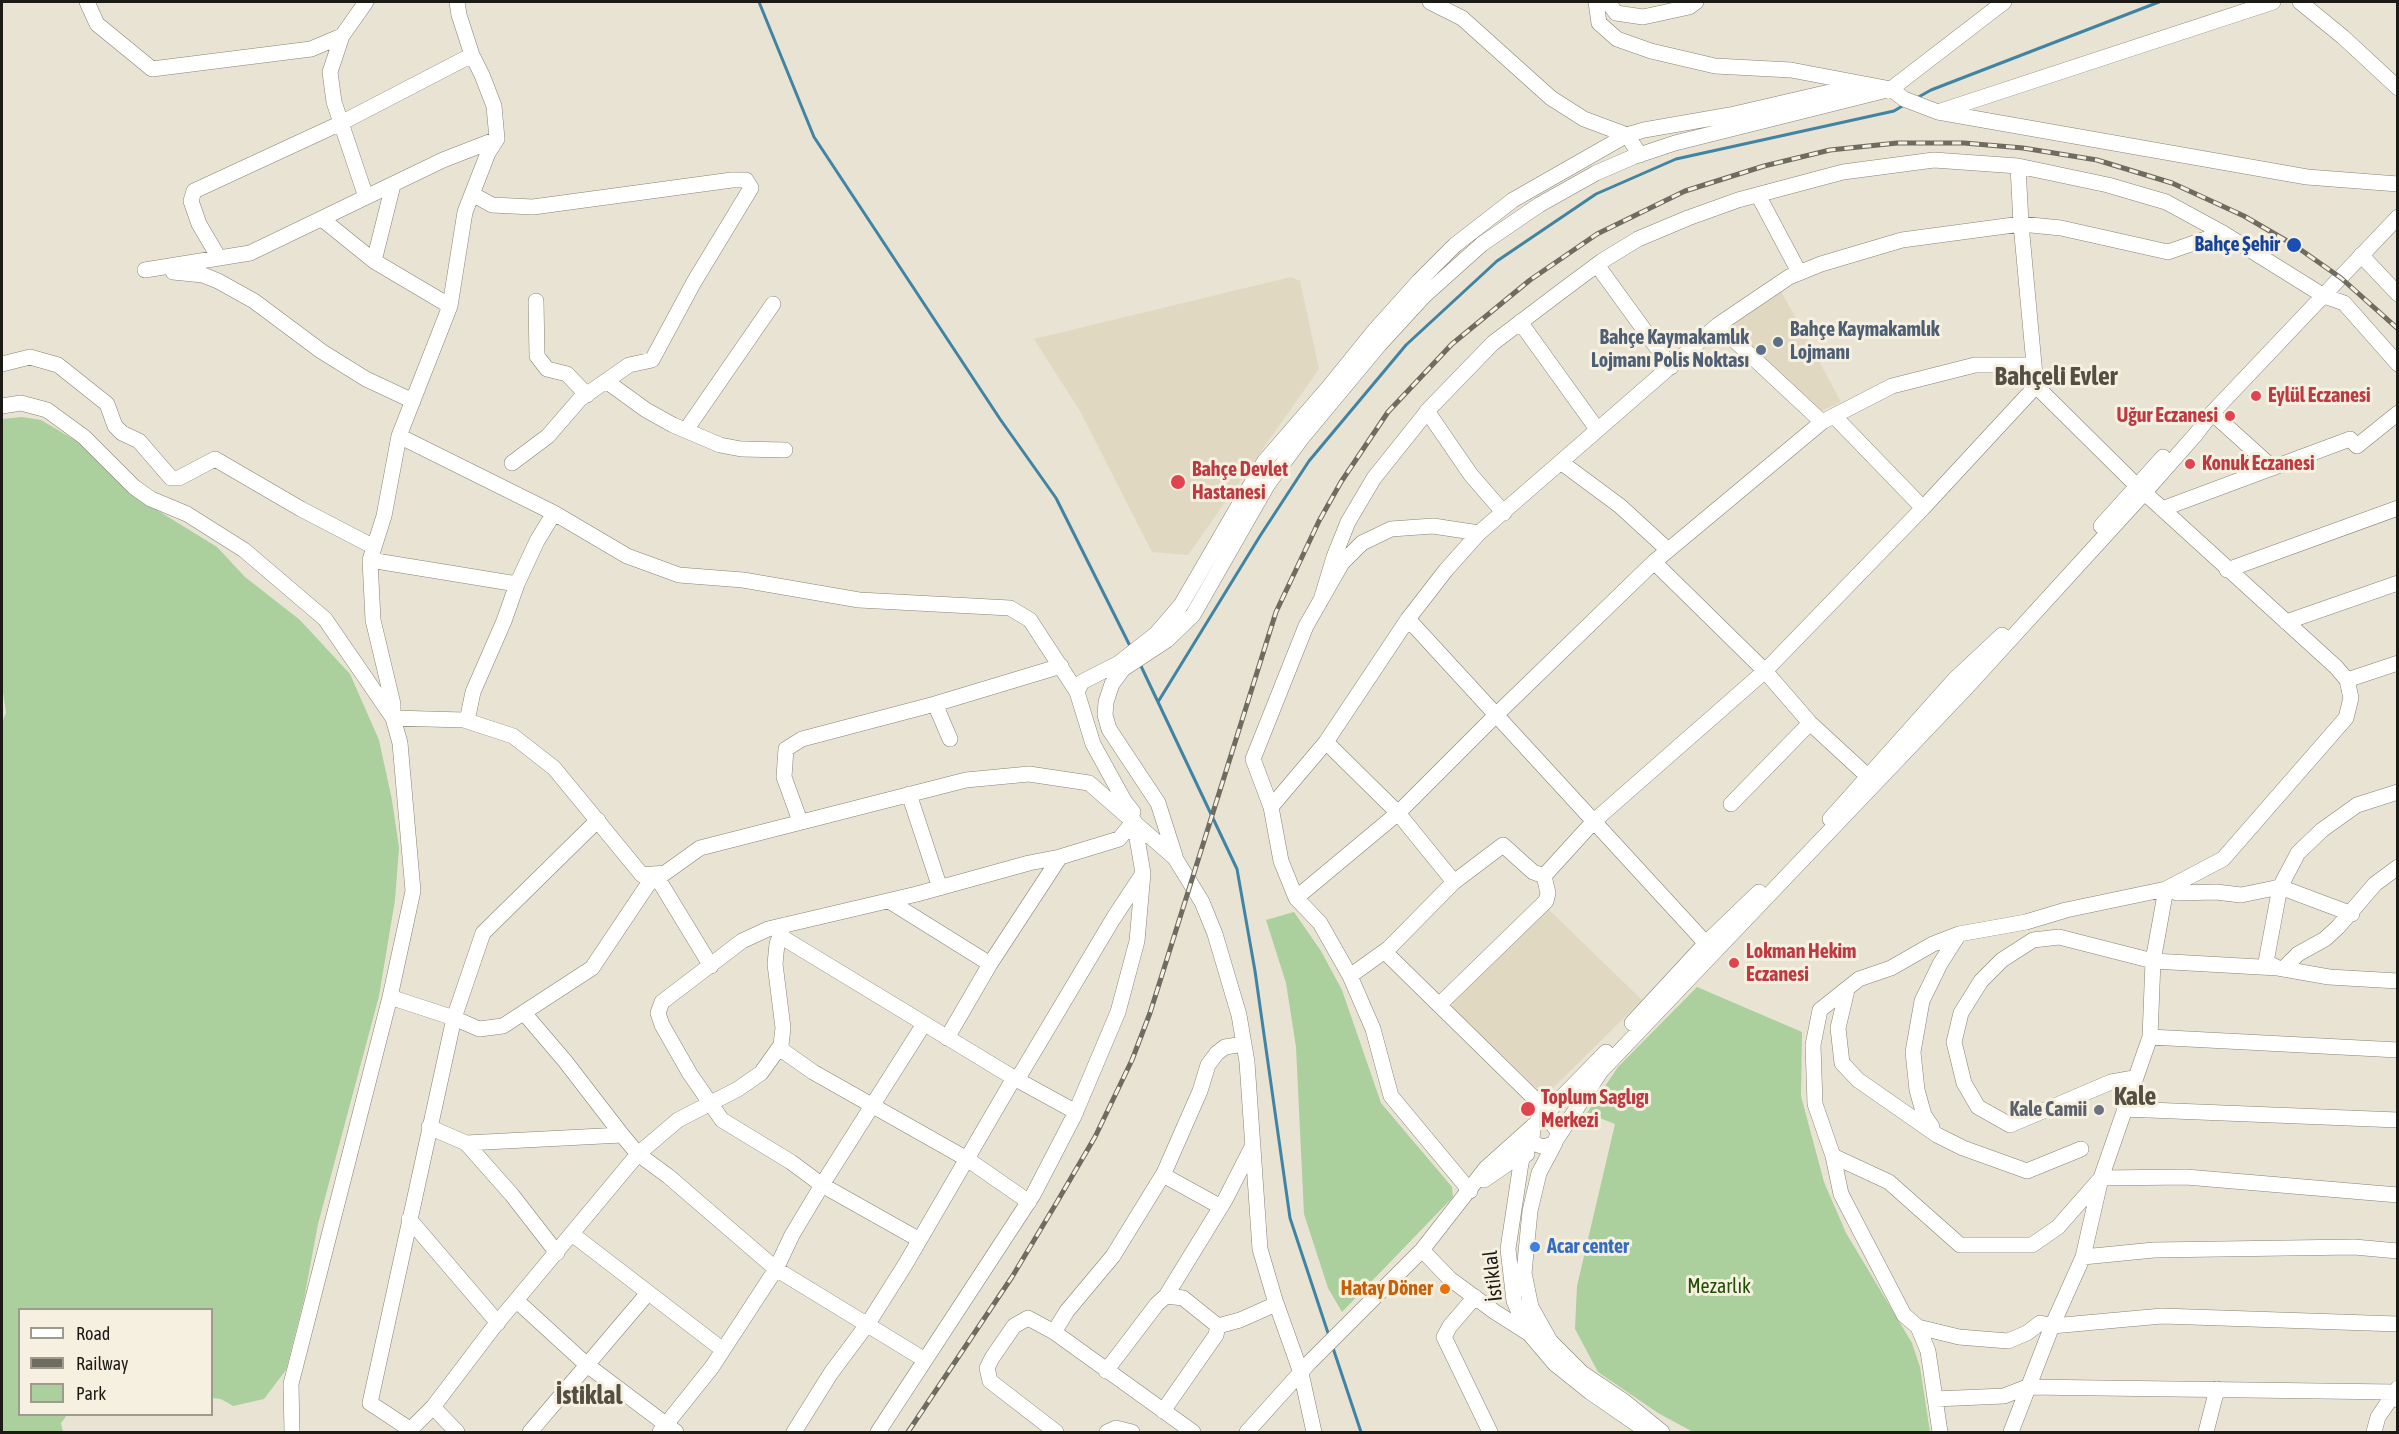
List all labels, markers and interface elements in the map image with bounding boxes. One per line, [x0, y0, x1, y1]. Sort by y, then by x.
place label: Bahçe Şehir [2195, 233, 2280, 257]
marker: Bahçe Şehir [2285, 236, 2303, 254]
place label: Bahçe Kaymakamlık Lojmanı [1790, 318, 1940, 365]
place label: Bahçe Kaymakamlık Lojmanı Polis Noktası [1591, 326, 1749, 373]
marker: Bahçe Kaymakamlık Lojmanı [1771, 335, 1785, 349]
marker: Bahçe Kaymakamlık Lojmanı Polis Noktası [1754, 343, 1768, 357]
district label: Bahçeli Evler [1995, 361, 2117, 393]
place label: Eylül Eczanesi [2268, 384, 2371, 408]
marker: Eylül Eczanesi [2249, 389, 2263, 403]
place label: Uğur Eczanesi [2116, 404, 2218, 428]
marker: Uğur Eczanesi [2223, 409, 2237, 423]
place label: Konuk Eczanesi [2202, 452, 2315, 476]
marker: Konuk Eczanesi [2183, 457, 2197, 471]
place label: Bahçe Devlet Hastanesi [1192, 458, 1288, 505]
marker: Bahçe Devlet Hastanesi [1169, 473, 1187, 491]
place label: Lokman Hekim Eczanesi [1746, 940, 1856, 987]
marker: Lokman Hekim Eczanesi [1727, 956, 1741, 970]
district label: Kale [2114, 1081, 2156, 1113]
place label: Toplum Saglıgı Merkezi [1541, 1086, 1649, 1133]
place label: Kale Camii [2009, 1098, 2087, 1122]
marker: Toplum Saglıgı Merkezi [1519, 1100, 1537, 1118]
marker: Kale Camii [2092, 1103, 2106, 1117]
place label: Acar center [1547, 1235, 1629, 1259]
marker: Acar center [1528, 1240, 1542, 1254]
street label: İstiklal [1478, 1249, 1508, 1303]
park label: Mezarlık [1687, 1275, 1751, 1299]
place label: Hatay Döner [1341, 1277, 1433, 1301]
marker: Hatay Döner [1438, 1282, 1452, 1296]
legend [18, 1308, 213, 1416]
text: Road [76, 1323, 110, 1344]
text: Railway [76, 1353, 128, 1374]
district label: İstiklal [556, 1380, 622, 1412]
text: Park [76, 1383, 106, 1404]

